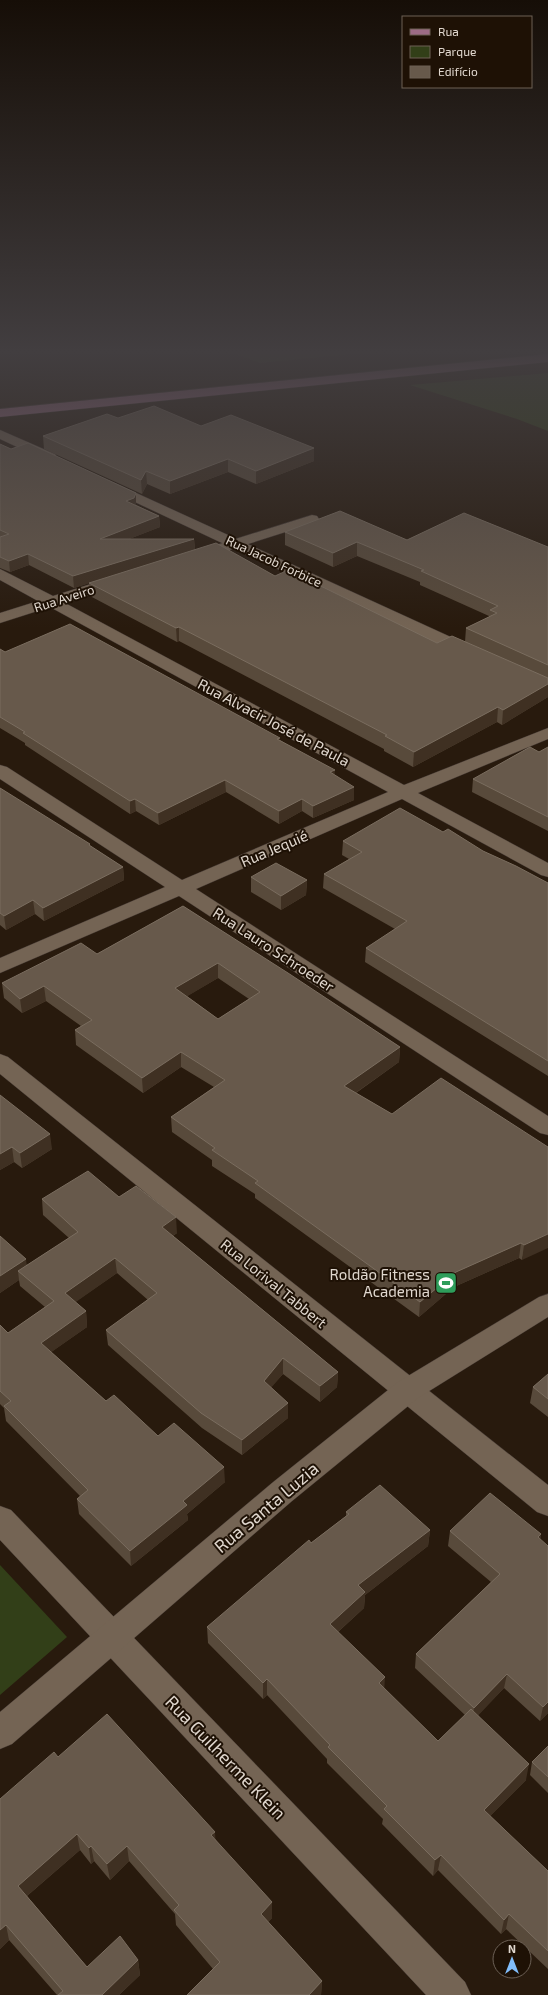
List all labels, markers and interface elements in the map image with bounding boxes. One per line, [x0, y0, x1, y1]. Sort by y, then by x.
legend [402, 16, 532, 88]
text: Rua [438, 24, 459, 38]
text: Parque [438, 44, 476, 58]
text: Edifício [438, 64, 478, 78]
street label: Rua Jacob Forbice [223, 532, 325, 590]
street label: Rua Aveiro [32, 581, 96, 615]
street label: Rua Alvacir José de Paula [195, 674, 353, 770]
street label: Rua Jequié [238, 826, 310, 870]
street label: Rua Lauro Schroeder [210, 903, 338, 995]
street label: Rua Lorival Tabbert [217, 1235, 331, 1331]
place label: Roldão Fitness Academia [330, 1265, 430, 1300]
sports icon: Roldão Fitness Academia [433, 1270, 459, 1296]
street label: Rua Santa Luzia [209, 1457, 323, 1557]
street label: Rua Guilherme Klein [161, 1690, 291, 1824]
north arrow [492, 1939, 532, 1979]
text: N [508, 1942, 516, 1955]

